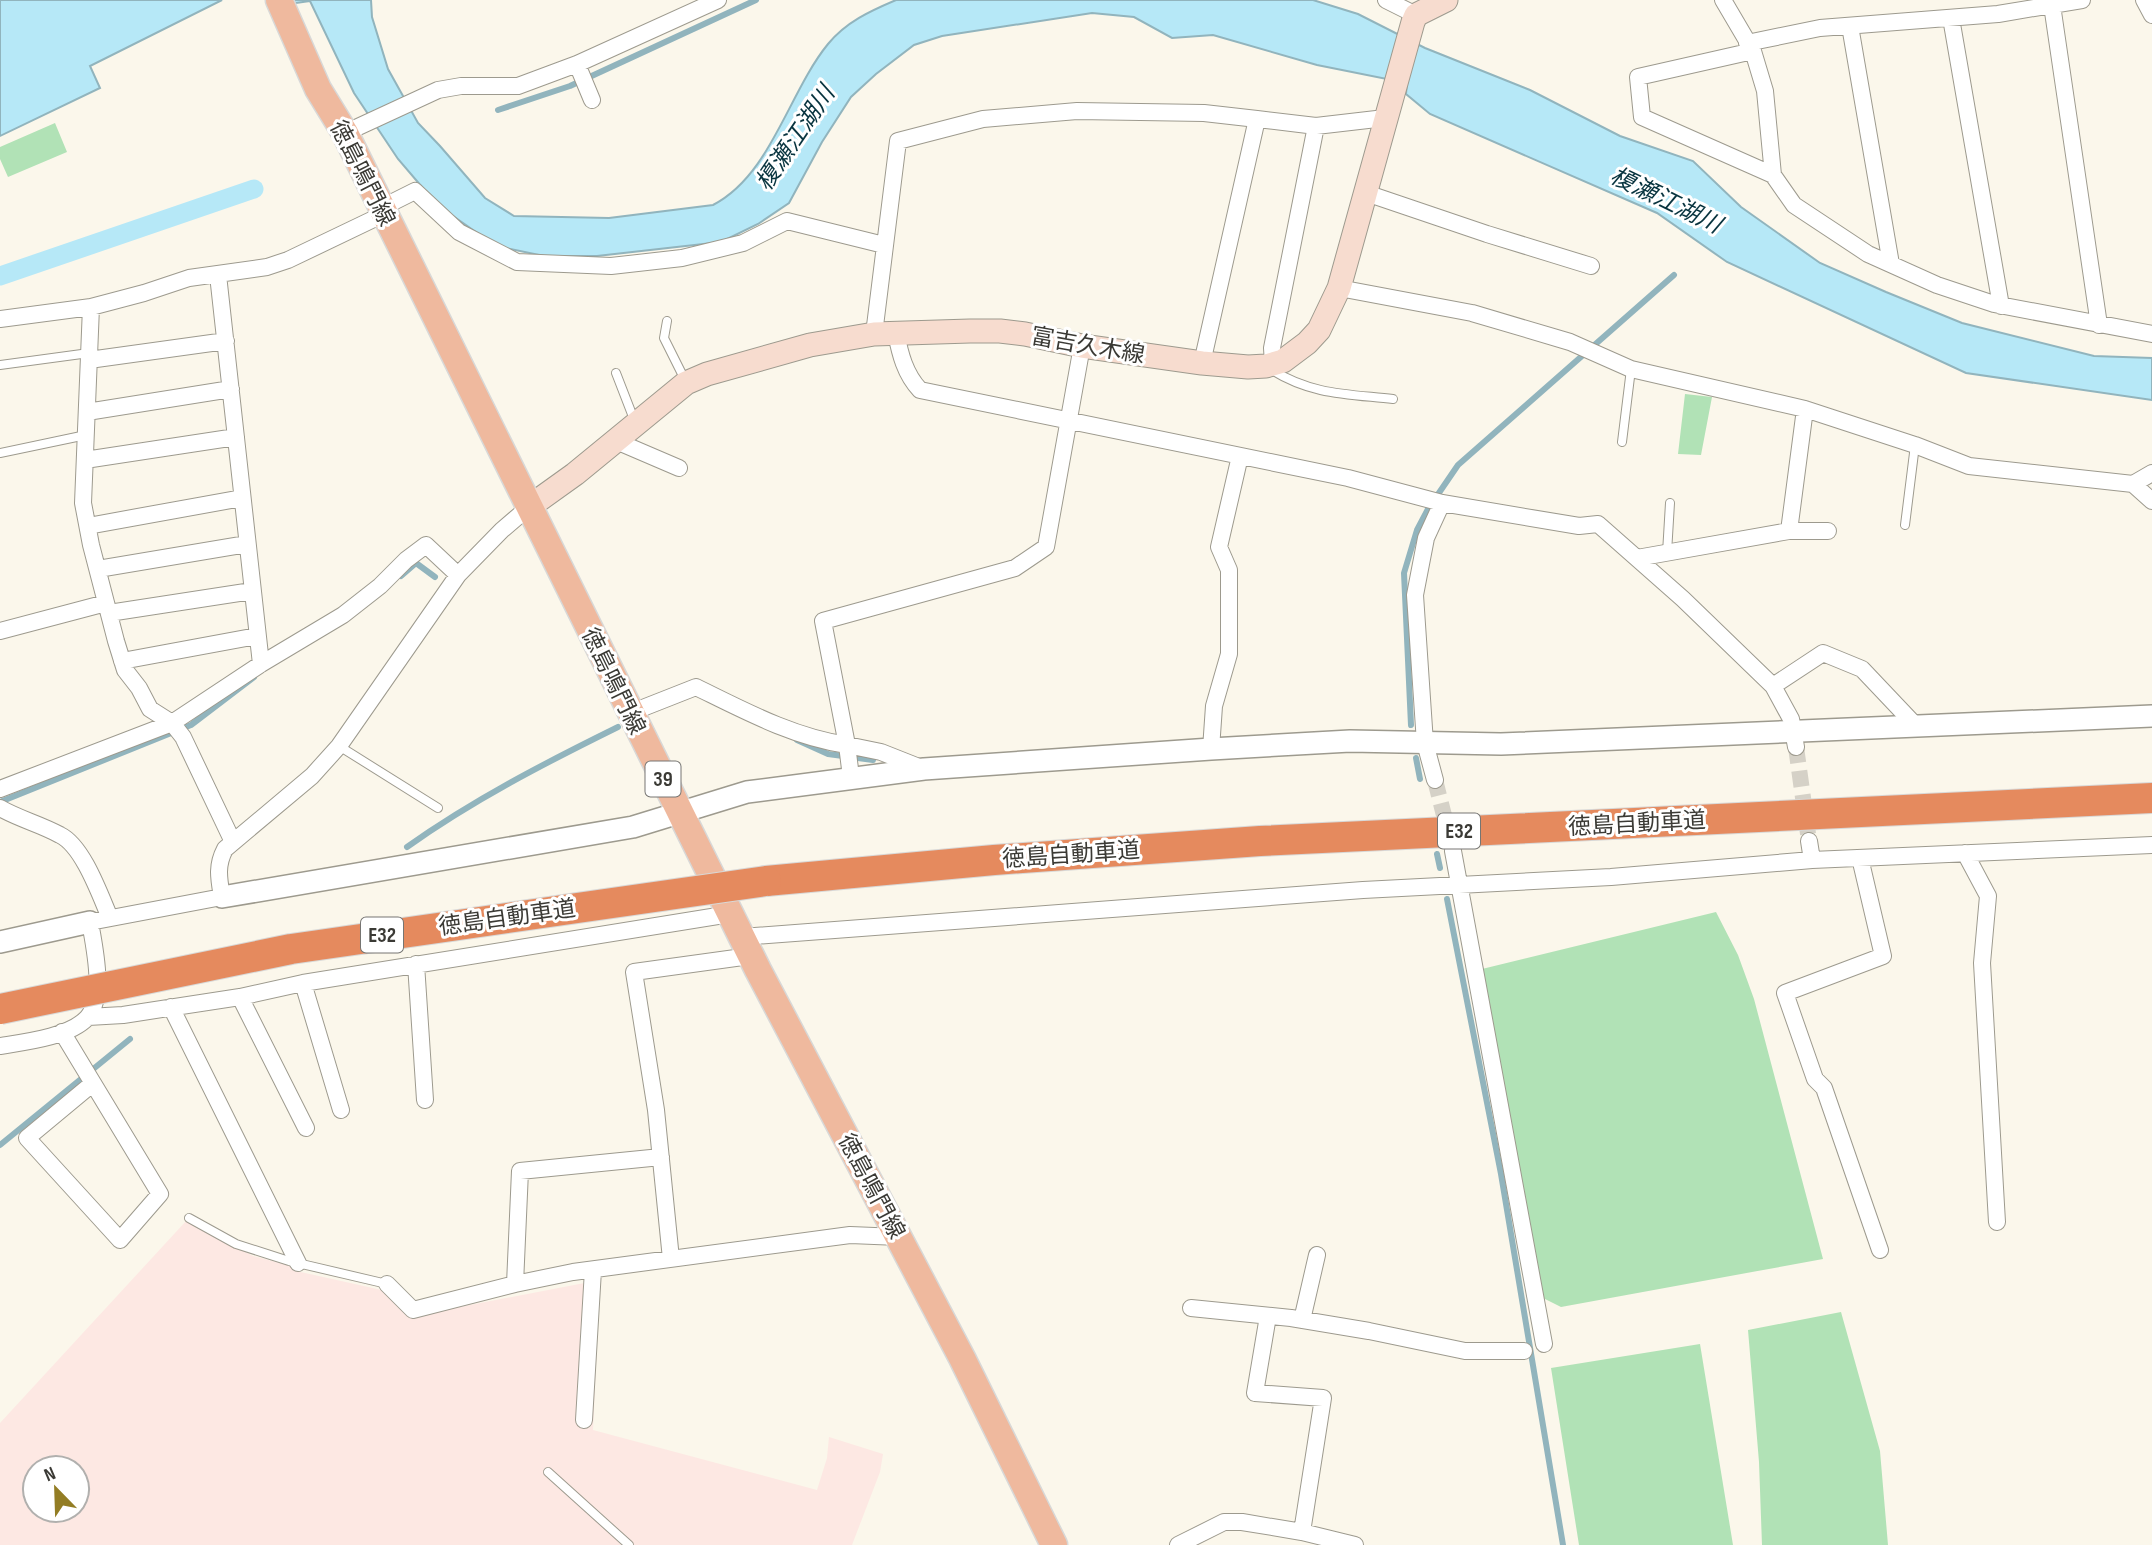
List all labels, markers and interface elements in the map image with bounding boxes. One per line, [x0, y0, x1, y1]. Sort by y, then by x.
water label: 榎瀬江湖川 [750, 78, 843, 196]
street label: 徳島鳴門線 [324, 116, 401, 231]
water label: 榎瀬江湖川 [1605, 161, 1729, 241]
street label: 富吉久木線 [1029, 322, 1147, 370]
street label: 徳島鳴門線 [575, 624, 651, 739]
road number: 39 [646, 762, 680, 796]
street label: 徳島自動車道 [1567, 806, 1707, 842]
road number: E32 [1438, 814, 1480, 848]
street label: 徳島自動車道 [1001, 836, 1141, 874]
street label: 徳島自動車道 [437, 895, 577, 941]
road number: E32 [361, 918, 403, 953]
street label: 徳島鳴門線 [832, 1129, 910, 1244]
north arrow [21, 1454, 91, 1524]
text: N [41, 1462, 59, 1487]

